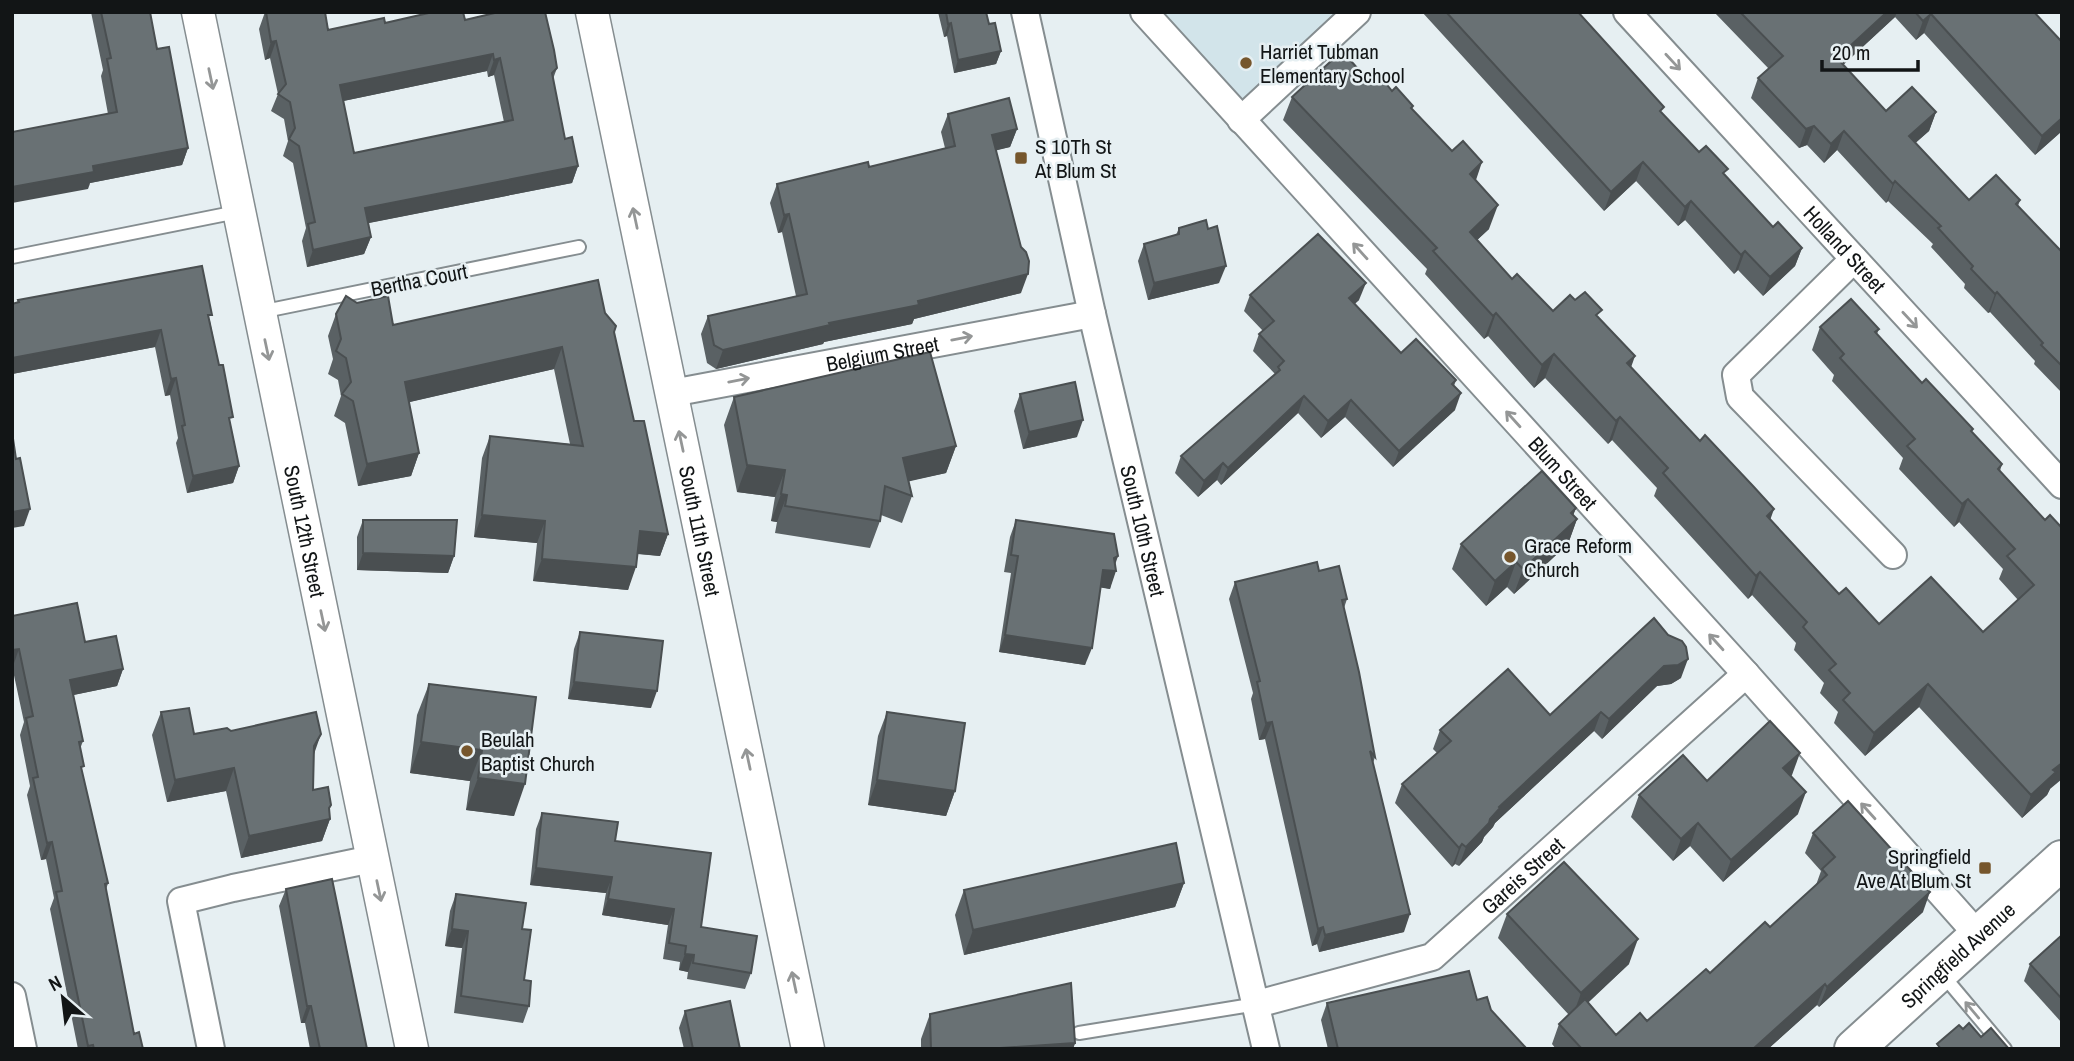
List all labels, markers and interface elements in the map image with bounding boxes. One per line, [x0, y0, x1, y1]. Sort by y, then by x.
scale bar [1822, 28, 1918, 72]
place label: Harriet Tubman Elementary School [1260, 37, 1405, 90]
text: 20 m [1832, 38, 1870, 67]
one-way arrow [1665, 53, 1681, 71]
marker: Harriet Tubman Elementary School [1238, 55, 1254, 71]
one-way arrow [205, 67, 219, 90]
place label: S 10Th St At Blum St [1034, 132, 1117, 185]
marker: S 10Th St At Blum St [1013, 150, 1029, 166]
street label: Holland Street [1797, 199, 1893, 299]
one-way arrow [628, 207, 642, 230]
one-way arrow [1352, 242, 1368, 260]
street label: Bertha Court [368, 256, 470, 304]
one-way arrow [1902, 311, 1918, 329]
street label: Belgium Street [824, 329, 941, 378]
one-way arrow [950, 331, 973, 345]
one-way arrow [261, 338, 274, 361]
one-way arrow [727, 373, 750, 387]
one-way arrow [1505, 411, 1522, 428]
one-way arrow [674, 430, 688, 453]
street label: Blum Street [1522, 430, 1604, 516]
street label: South 12th Street [277, 462, 333, 600]
street label: South 10th Street [1114, 462, 1173, 599]
street label: South 11th Street [672, 463, 728, 599]
place label: Grace Reform Church [1524, 531, 1632, 584]
marker: Grace Reform Church [1502, 549, 1518, 565]
one-way arrow [316, 609, 330, 632]
one-way arrow [1708, 633, 1724, 651]
place label: Beulah Baptist Church [481, 725, 595, 778]
marker: Beulah Baptist Church [459, 743, 475, 759]
one-way arrow [740, 748, 754, 771]
one-way arrow [1860, 802, 1876, 820]
street label: Gareis Street [1475, 830, 1570, 921]
place label: Springfield Ave At Blum St [1855, 842, 1971, 895]
marker: Springfield Ave At Blum St [1977, 860, 1993, 876]
one-way arrow [372, 879, 386, 902]
street label: Springfield Avenue [1894, 895, 2021, 1014]
north arrow [28, 963, 98, 1033]
text: N [44, 969, 66, 997]
one-way arrow [787, 971, 801, 994]
one-way arrow [1964, 1001, 1980, 1019]

